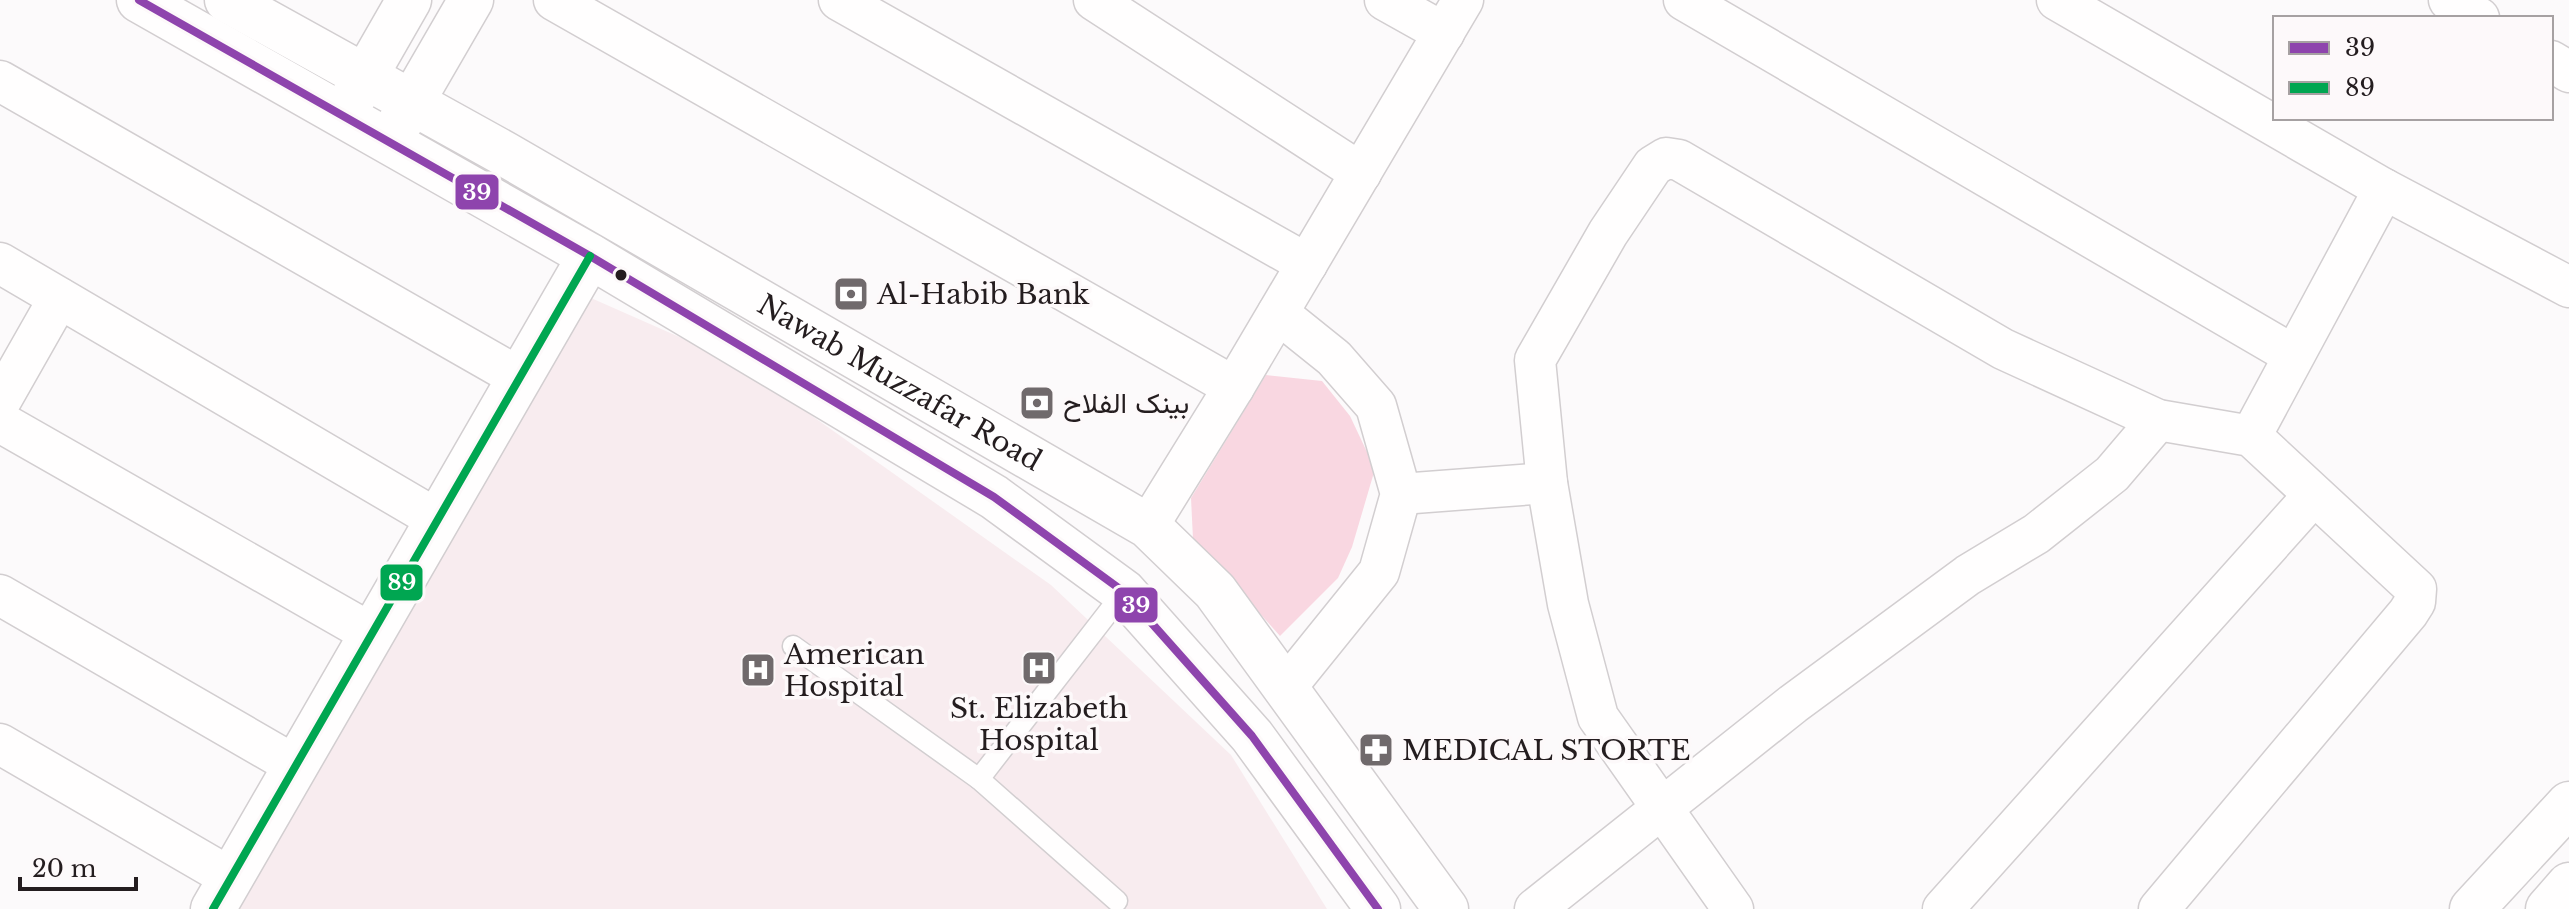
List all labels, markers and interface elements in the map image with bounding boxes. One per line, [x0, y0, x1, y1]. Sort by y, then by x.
legend [2273, 16, 2553, 120]
text: 39 [2345, 33, 2375, 62]
text: 89 [2345, 73, 2375, 102]
line badge: 39 [454, 173, 500, 211]
text: 39 [463, 179, 491, 206]
unlabelled marker [613, 267, 629, 283]
bank icon: Al-Habib Bank [832, 275, 870, 313]
place label: Al-Habib Bank [876, 277, 1090, 312]
street label: Nawab Muzzafar Road [751, 287, 1048, 479]
bank icon: بینک الفلاح [1018, 384, 1056, 422]
place label: بینک الفلاح [1063, 386, 1189, 422]
line badge: 89 [379, 563, 424, 602]
text: 89 [388, 569, 416, 596]
line badge: 39 [1113, 586, 1159, 624]
text: 39 [1122, 592, 1150, 619]
place label: American Hospital [783, 637, 924, 704]
hospital icon: St. Elizabeth Hospital [1020, 649, 1058, 687]
hospital icon: American Hospital [739, 651, 777, 689]
place label: St. Elizabeth Hospital [950, 691, 1128, 758]
pharmacy icon: MEDICAL STORTE [1357, 731, 1395, 769]
place label: MEDICAL STORTE [1402, 733, 1691, 768]
scale bar [20, 841, 136, 891]
text: 20 m [32, 854, 97, 883]

